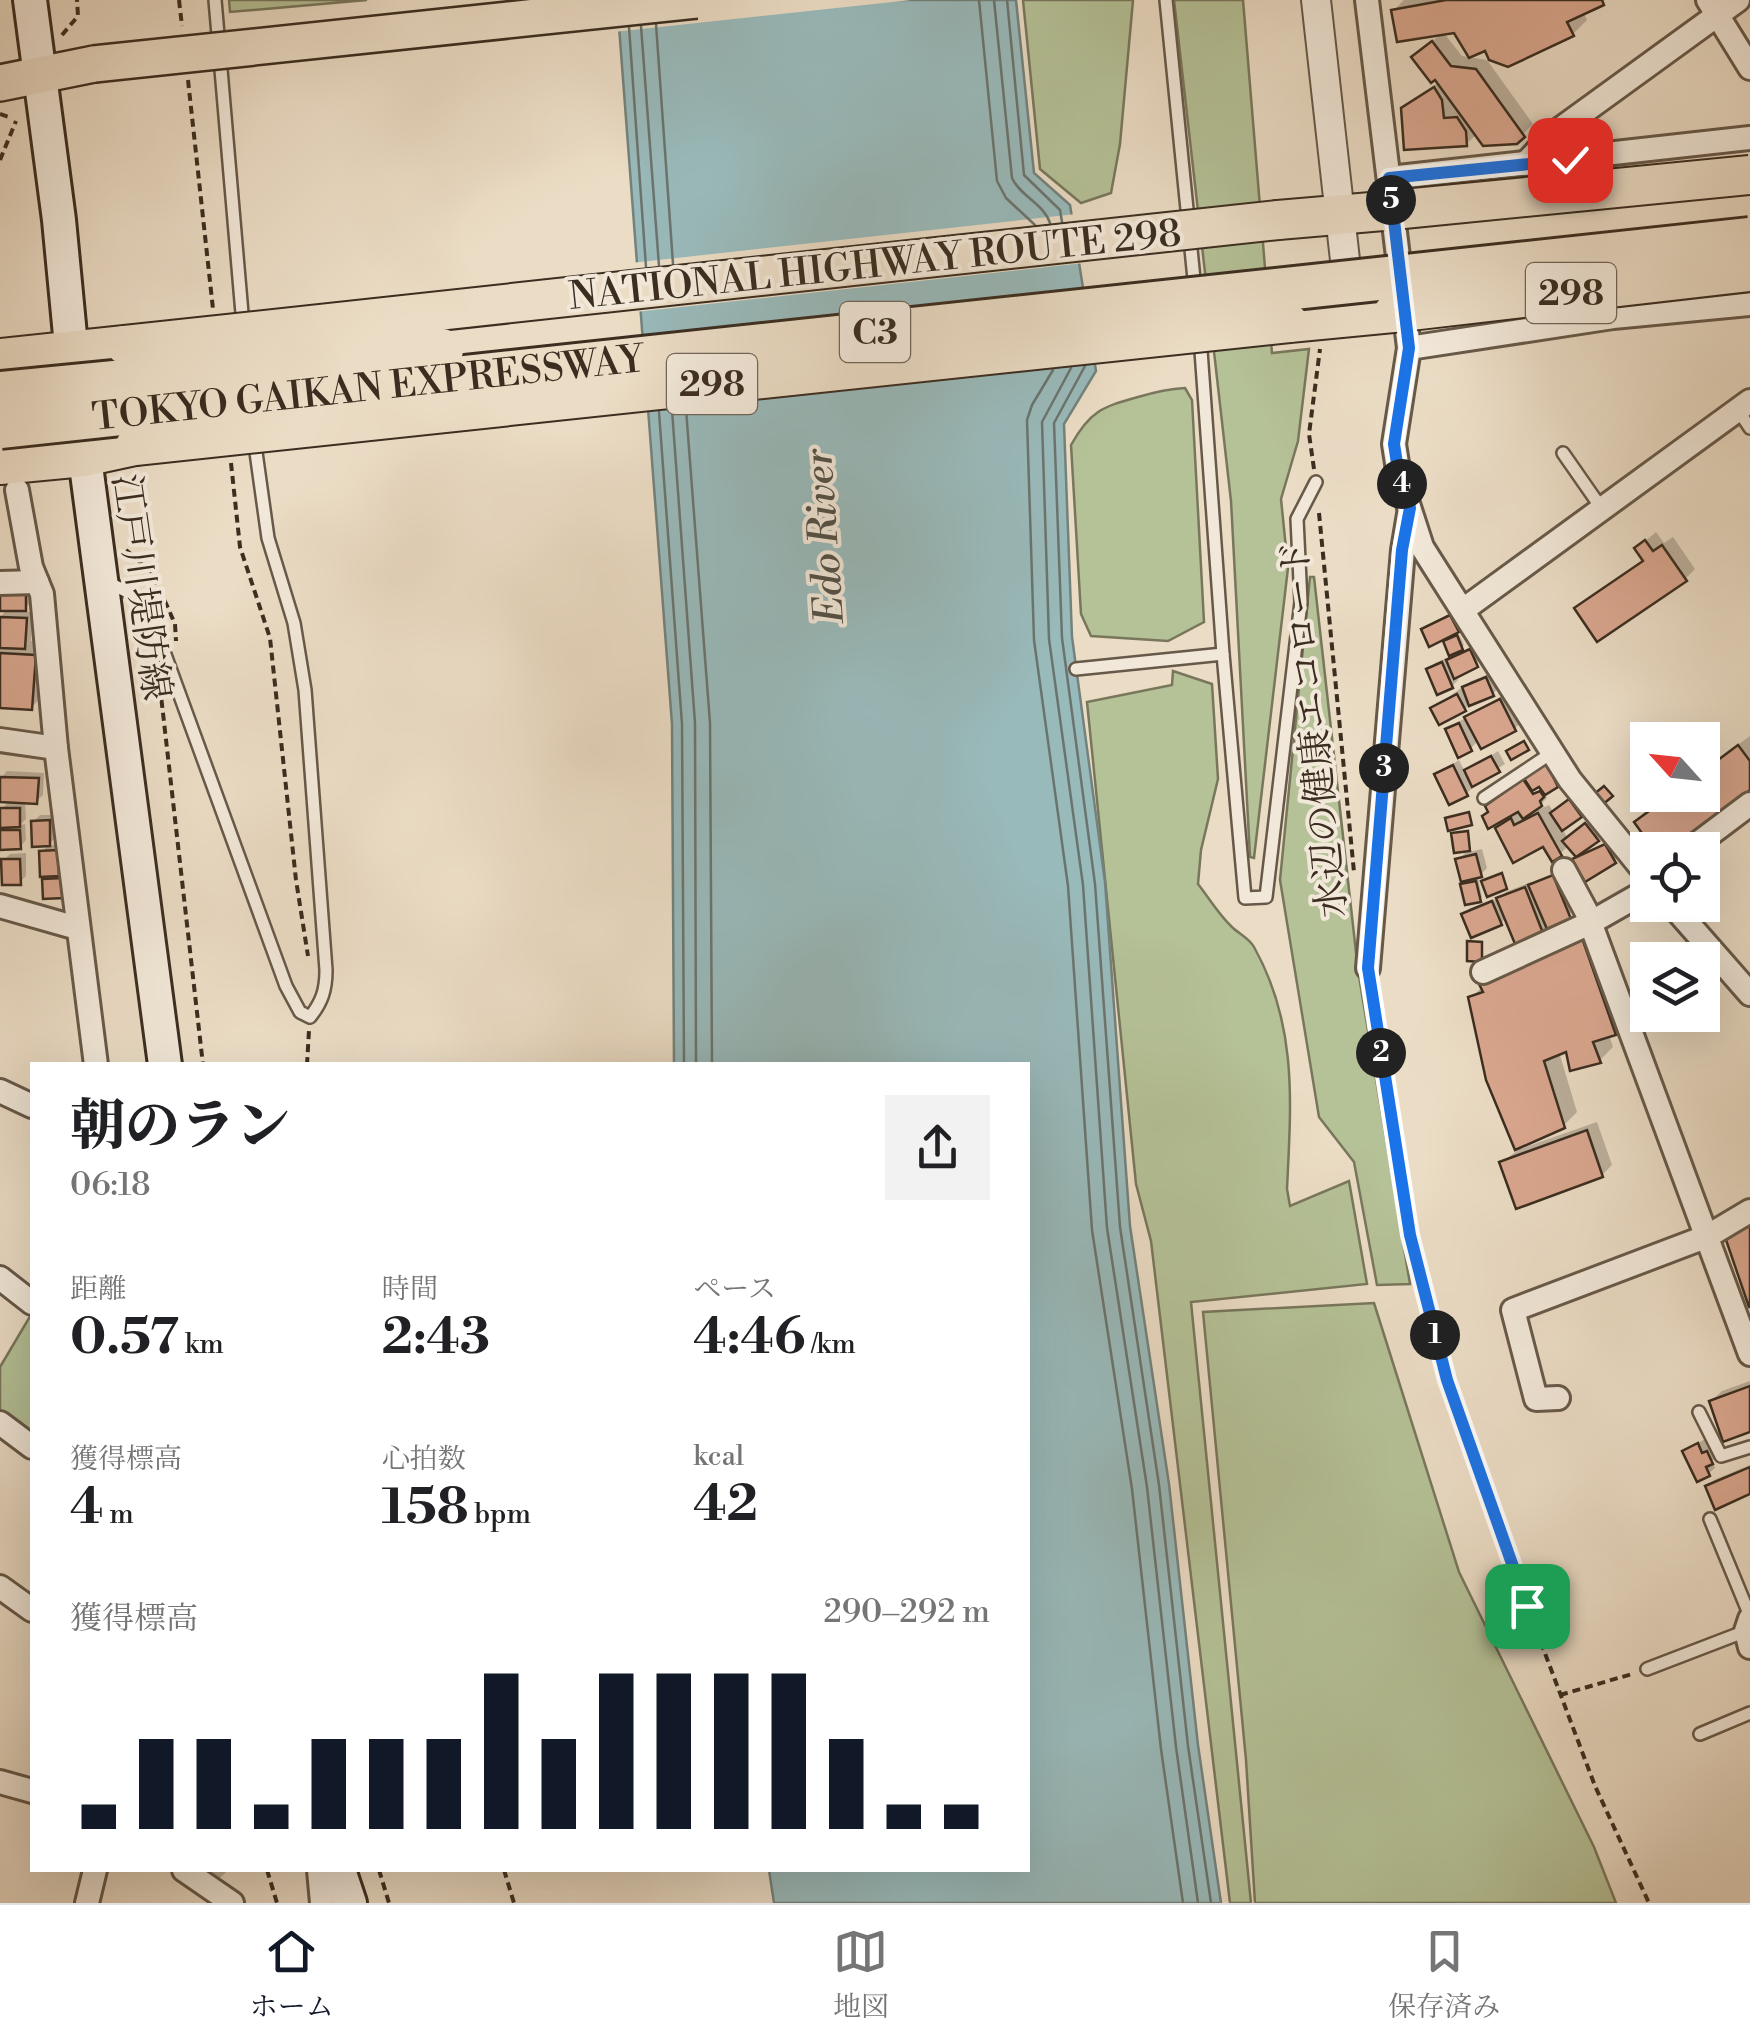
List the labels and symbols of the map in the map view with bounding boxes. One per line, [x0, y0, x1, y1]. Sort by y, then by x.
pin [1528, 118, 1613, 203]
pin: 5 [1366, 175, 1416, 225]
street label: NATIONAL HIGHWAY ROUTE 298 [567, 210, 1184, 321]
road number: 298 [1526, 263, 1616, 323]
road number: C3 [840, 302, 910, 362]
street label: TOKYO GAIKAN EXPRESSWAY [90, 336, 648, 442]
road number: 298 [667, 354, 757, 414]
water label: Edo River [794, 446, 856, 627]
pin: 4 [1377, 459, 1427, 509]
street label: 江戸川堤防線 [101, 471, 180, 703]
street label: 水辺の健康エコロード [1271, 537, 1358, 920]
north arrow [1630, 722, 1720, 812]
pin: 3 [1359, 743, 1409, 793]
pin: 2 [1356, 1028, 1406, 1078]
pin: 1 [1410, 1310, 1460, 1360]
pin [1485, 1564, 1570, 1649]

